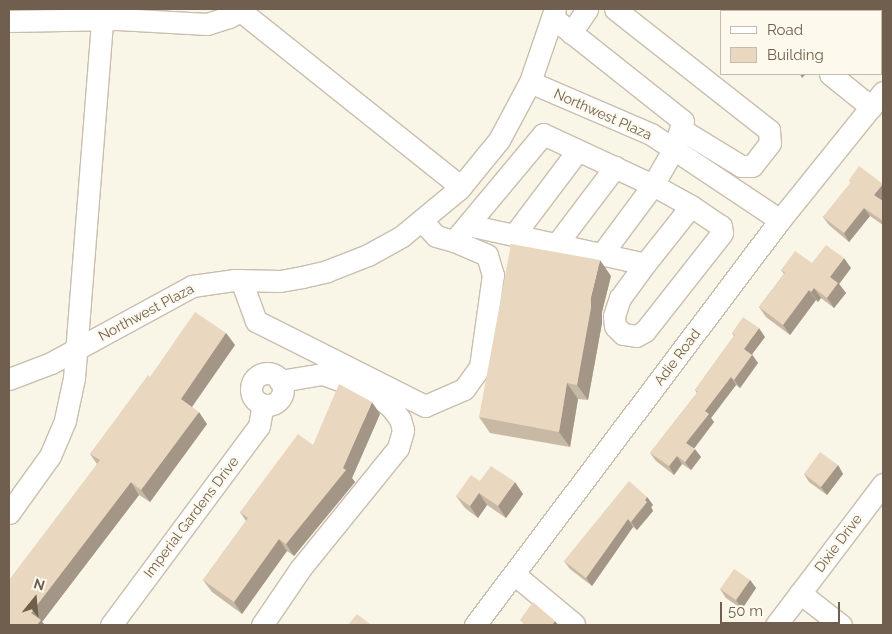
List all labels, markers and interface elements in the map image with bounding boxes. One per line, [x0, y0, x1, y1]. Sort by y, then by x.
legend [720, 10, 882, 75]
text: Road [767, 21, 803, 39]
text: Building [767, 46, 824, 64]
street label: Northwest Plaza [551, 85, 655, 143]
street label: Northwest Plaza [95, 280, 197, 344]
street label: Adie Road [650, 325, 704, 389]
street label: Imperial Gardens Drive [140, 453, 242, 581]
street label: Dixie Drive [811, 511, 865, 575]
north arrow [10, 574, 60, 624]
text: N [32, 575, 47, 594]
scale bar [722, 592, 842, 624]
text: 50 m [728, 602, 763, 620]

